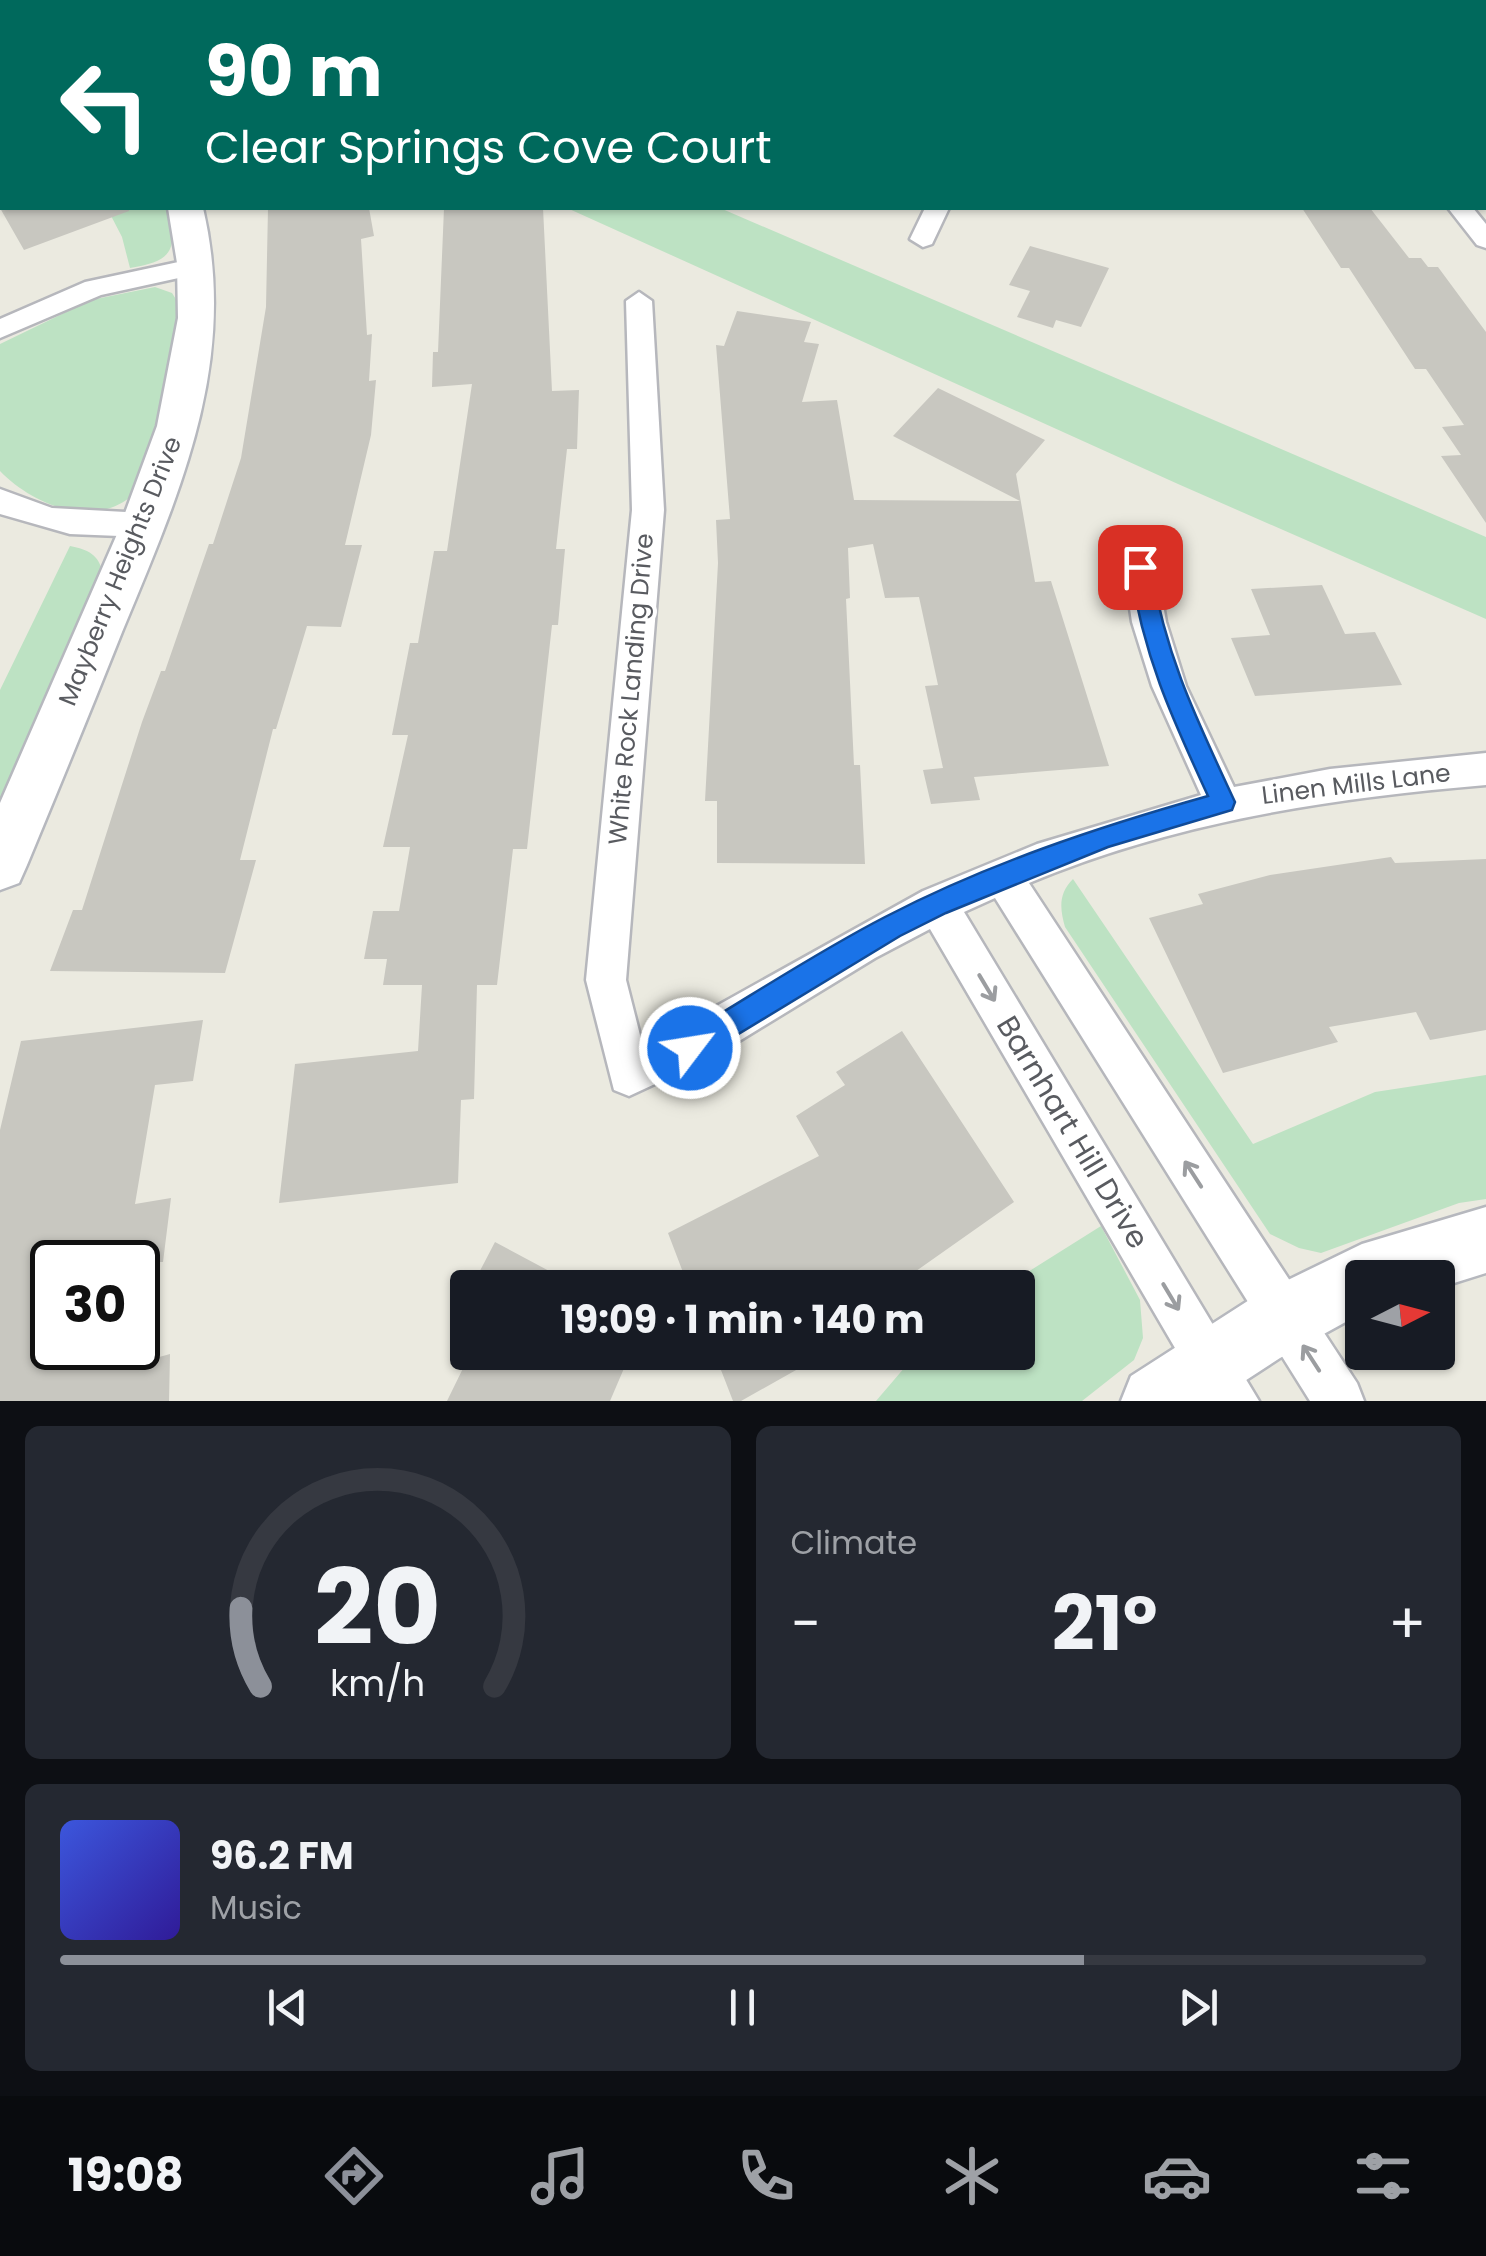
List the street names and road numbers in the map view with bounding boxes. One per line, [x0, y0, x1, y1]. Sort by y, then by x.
street label: Mayberry Heights Drive [50, 431, 190, 711]
street label: White Rock Landing Drive [600, 532, 662, 846]
street label: Linen Mills Lane [1260, 755, 1452, 813]
street label: Barnhart Hill Drive [986, 1007, 1160, 1257]

